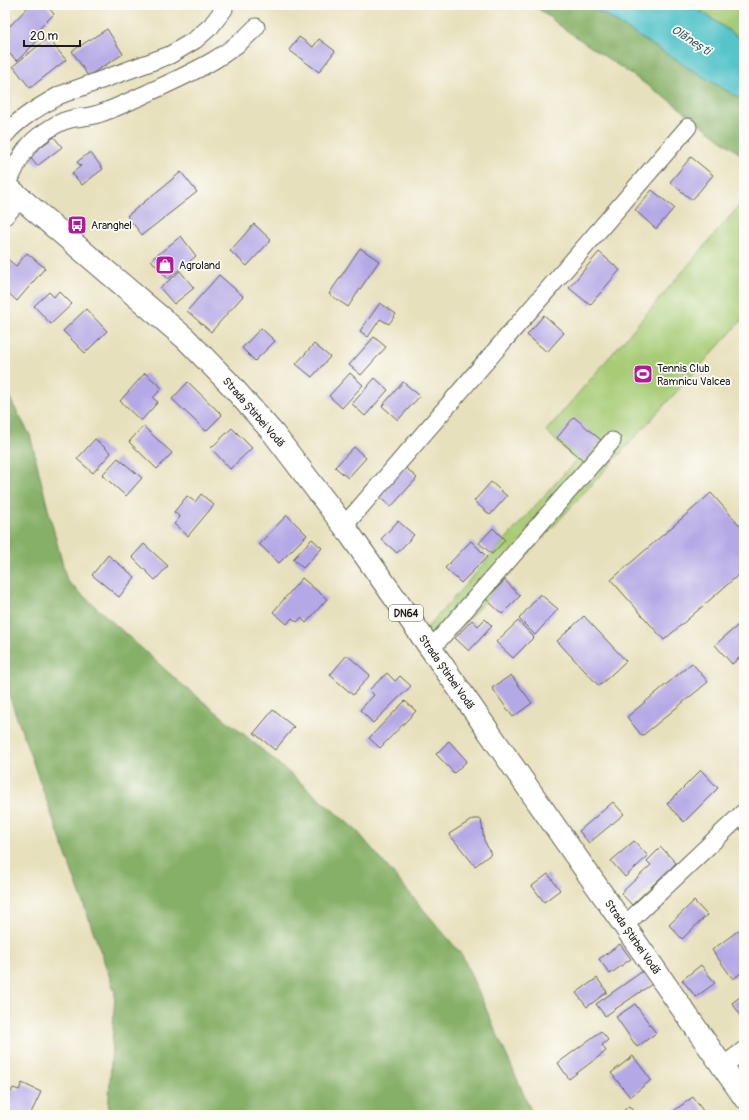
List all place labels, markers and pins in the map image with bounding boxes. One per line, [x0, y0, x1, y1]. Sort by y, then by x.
bus stop icon: Aranghel [66, 214, 88, 236]
place label: Aranghel [91, 219, 132, 232]
shop icon: Agroland [154, 254, 176, 276]
place label: Agroland [179, 259, 220, 272]
place label: Tennis Club Ramnicu Valcea [657, 362, 730, 388]
sports icon: Tennis Club Ramnicu Valcea [632, 363, 654, 385]

